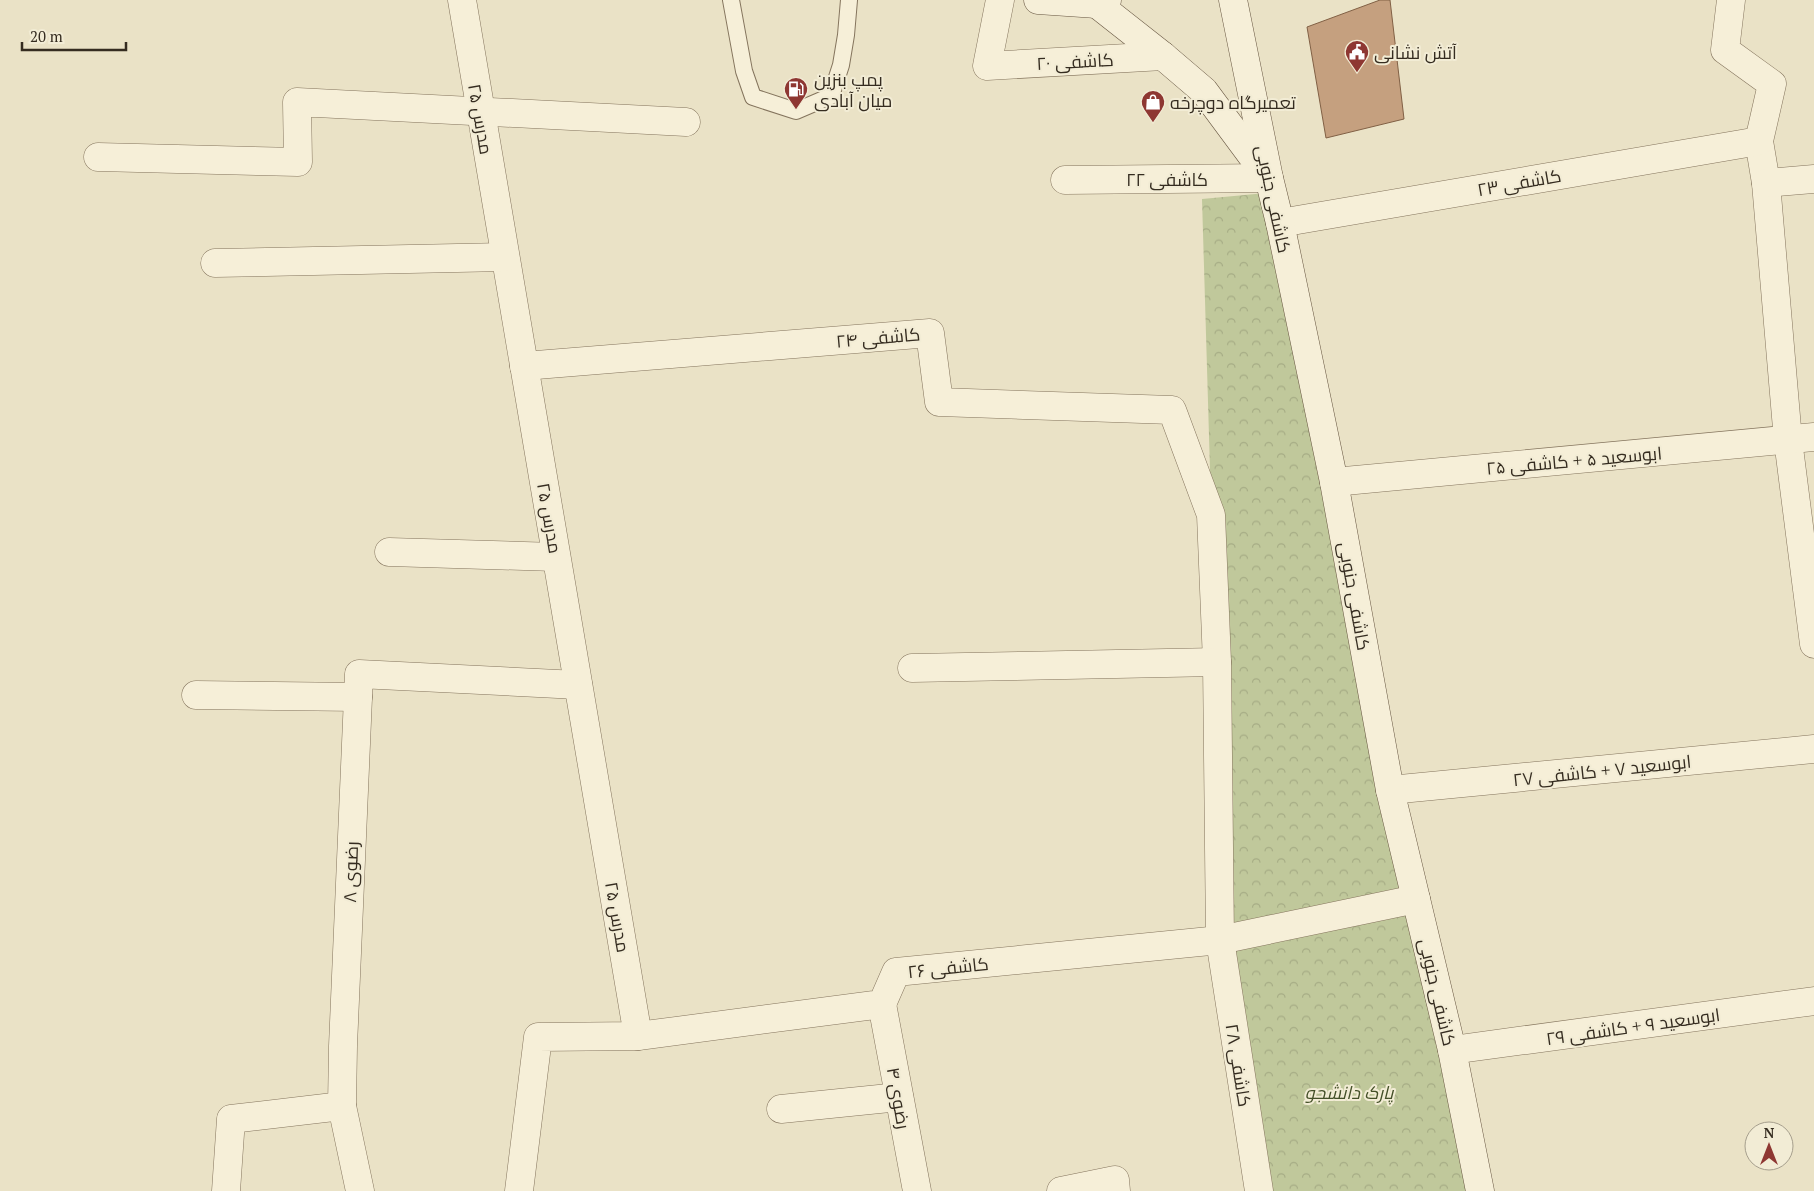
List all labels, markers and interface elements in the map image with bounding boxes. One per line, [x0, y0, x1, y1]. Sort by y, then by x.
scale bar [22, 20, 126, 52]
text: 20 m [30, 26, 63, 46]
public building icon: آتش نشانی [1344, 39, 1370, 73]
place label: آتش نشانی [1374, 40, 1457, 64]
street label: کاشفی ۲۰ [1036, 47, 1114, 75]
place label: پمپ بنزین میان آبادی [814, 67, 892, 112]
fuel station icon: پمپ بنزین میان آبادی [783, 76, 809, 110]
street label: مدرس ۲۵ [463, 82, 499, 156]
shop icon: تعمیرگاه دوچرخه [1140, 89, 1166, 123]
place label: تعمیرگاه دوچرخه [1170, 90, 1296, 115]
street label: کاشفی جنوبی [1251, 143, 1297, 255]
street label: کاشفی ۲۳ [1475, 163, 1563, 201]
street label: کاشفی ۲۲ [1126, 167, 1208, 191]
street label: کاشفی ۲۴ [835, 321, 921, 353]
street label: ابوسعید ۵ + کاشفی ۲۵ [1485, 440, 1663, 480]
street label: مدرس ۲۵ [532, 481, 568, 555]
street label: کاشفی جنوبی [1334, 540, 1376, 652]
street label: ابوسعید ۷ + کاشفی ۲۷ [1512, 749, 1692, 791]
street label: رضوی ۸ [337, 841, 363, 903]
street label: مدرس ۲۵ [600, 880, 636, 954]
street label: کاشفی جنوبی [1414, 936, 1462, 1048]
street label: کاشفی ۲۶ [906, 951, 990, 983]
street label: ابوسعید ۹ + کاشفی ۲۹ [1544, 1002, 1722, 1050]
street label: کاشفی ۲۸ [1221, 1022, 1257, 1108]
street label: رضوی ۴ [882, 1065, 916, 1131]
park label: پارک دانشجو [1305, 1080, 1394, 1105]
north arrow [1744, 1121, 1794, 1171]
text: N [1764, 1123, 1775, 1142]

